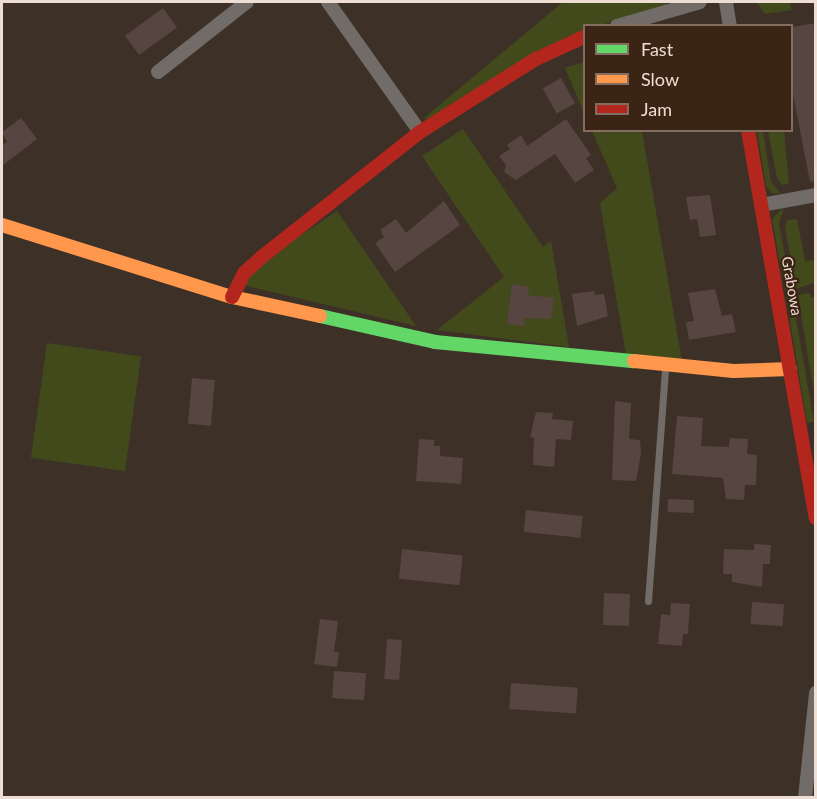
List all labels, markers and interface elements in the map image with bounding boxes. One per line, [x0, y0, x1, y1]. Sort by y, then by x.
legend [583, 24, 793, 132]
text: Fast [641, 38, 673, 60]
text: Slow [641, 68, 679, 90]
text: Jam [641, 98, 672, 120]
street label: Grabowa [778, 255, 806, 317]

